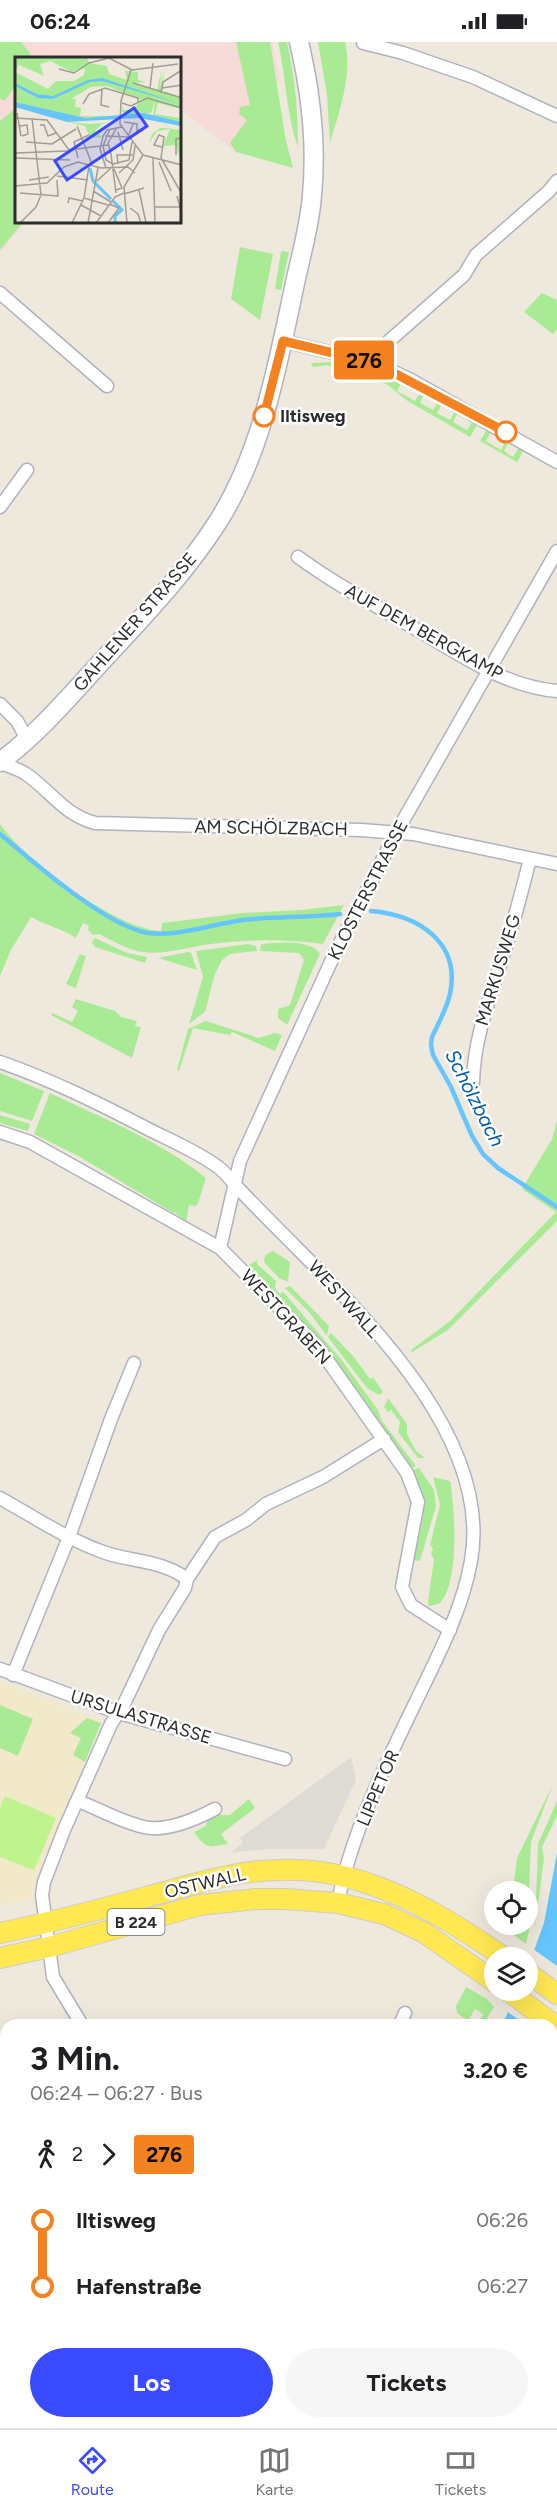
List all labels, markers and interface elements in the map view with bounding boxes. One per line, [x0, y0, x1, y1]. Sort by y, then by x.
text: 06:24 [30, 8, 90, 35]
inset map [15, 57, 182, 224]
line badge: 276 [330, 340, 398, 380]
text: 276 [346, 348, 382, 373]
marker: Iltisweg [253, 405, 275, 427]
place label: Iltisweg [280, 405, 346, 427]
unlabelled marker [495, 421, 517, 443]
street label: GAHLENER STRASSE [69, 548, 201, 696]
street label: AUF DEM BERGKAMP [341, 579, 507, 685]
street label: AM SCHÖLZBACH [194, 816, 348, 840]
street label: KLOSTERSTRASSE [323, 816, 413, 964]
street label: MARKUSWEG [471, 911, 525, 1028]
water label: Schölzbach [440, 1045, 510, 1151]
street label: WESTWALL [304, 1256, 385, 1343]
street label: WESTGRABEN [236, 1265, 336, 1369]
street label: URSULASTRASSE [68, 1685, 214, 1749]
street label: LIPPETOR [352, 1746, 404, 1830]
street label: OSTWALL [162, 1863, 248, 1903]
map controls [484, 1881, 538, 2001]
button: locate [484, 1881, 538, 1935]
road number: B 224 [108, 1909, 164, 1935]
button: layers [484, 1947, 538, 2001]
text: 3 Min. [30, 2039, 120, 2078]
text: 3.20 € [463, 2057, 528, 2084]
text: 06:24 – 06:27 · Bus [30, 2081, 202, 2105]
icon: walk [30, 2138, 63, 2171]
icon: forward [92, 2138, 125, 2171]
text: 2 [72, 2142, 83, 2166]
text: 276 [146, 2142, 182, 2167]
text: Iltisweg [76, 2207, 156, 2234]
text: 06:26 [476, 2208, 528, 2232]
text: Hafenstraße [76, 2273, 202, 2300]
text: 06:27 [477, 2274, 528, 2298]
button: Los [30, 2348, 273, 2417]
button: Tickets [285, 2348, 528, 2417]
tab: Route [71, 2444, 114, 2499]
tab: Karte [255, 2444, 293, 2499]
tab: Tickets [435, 2444, 486, 2499]

